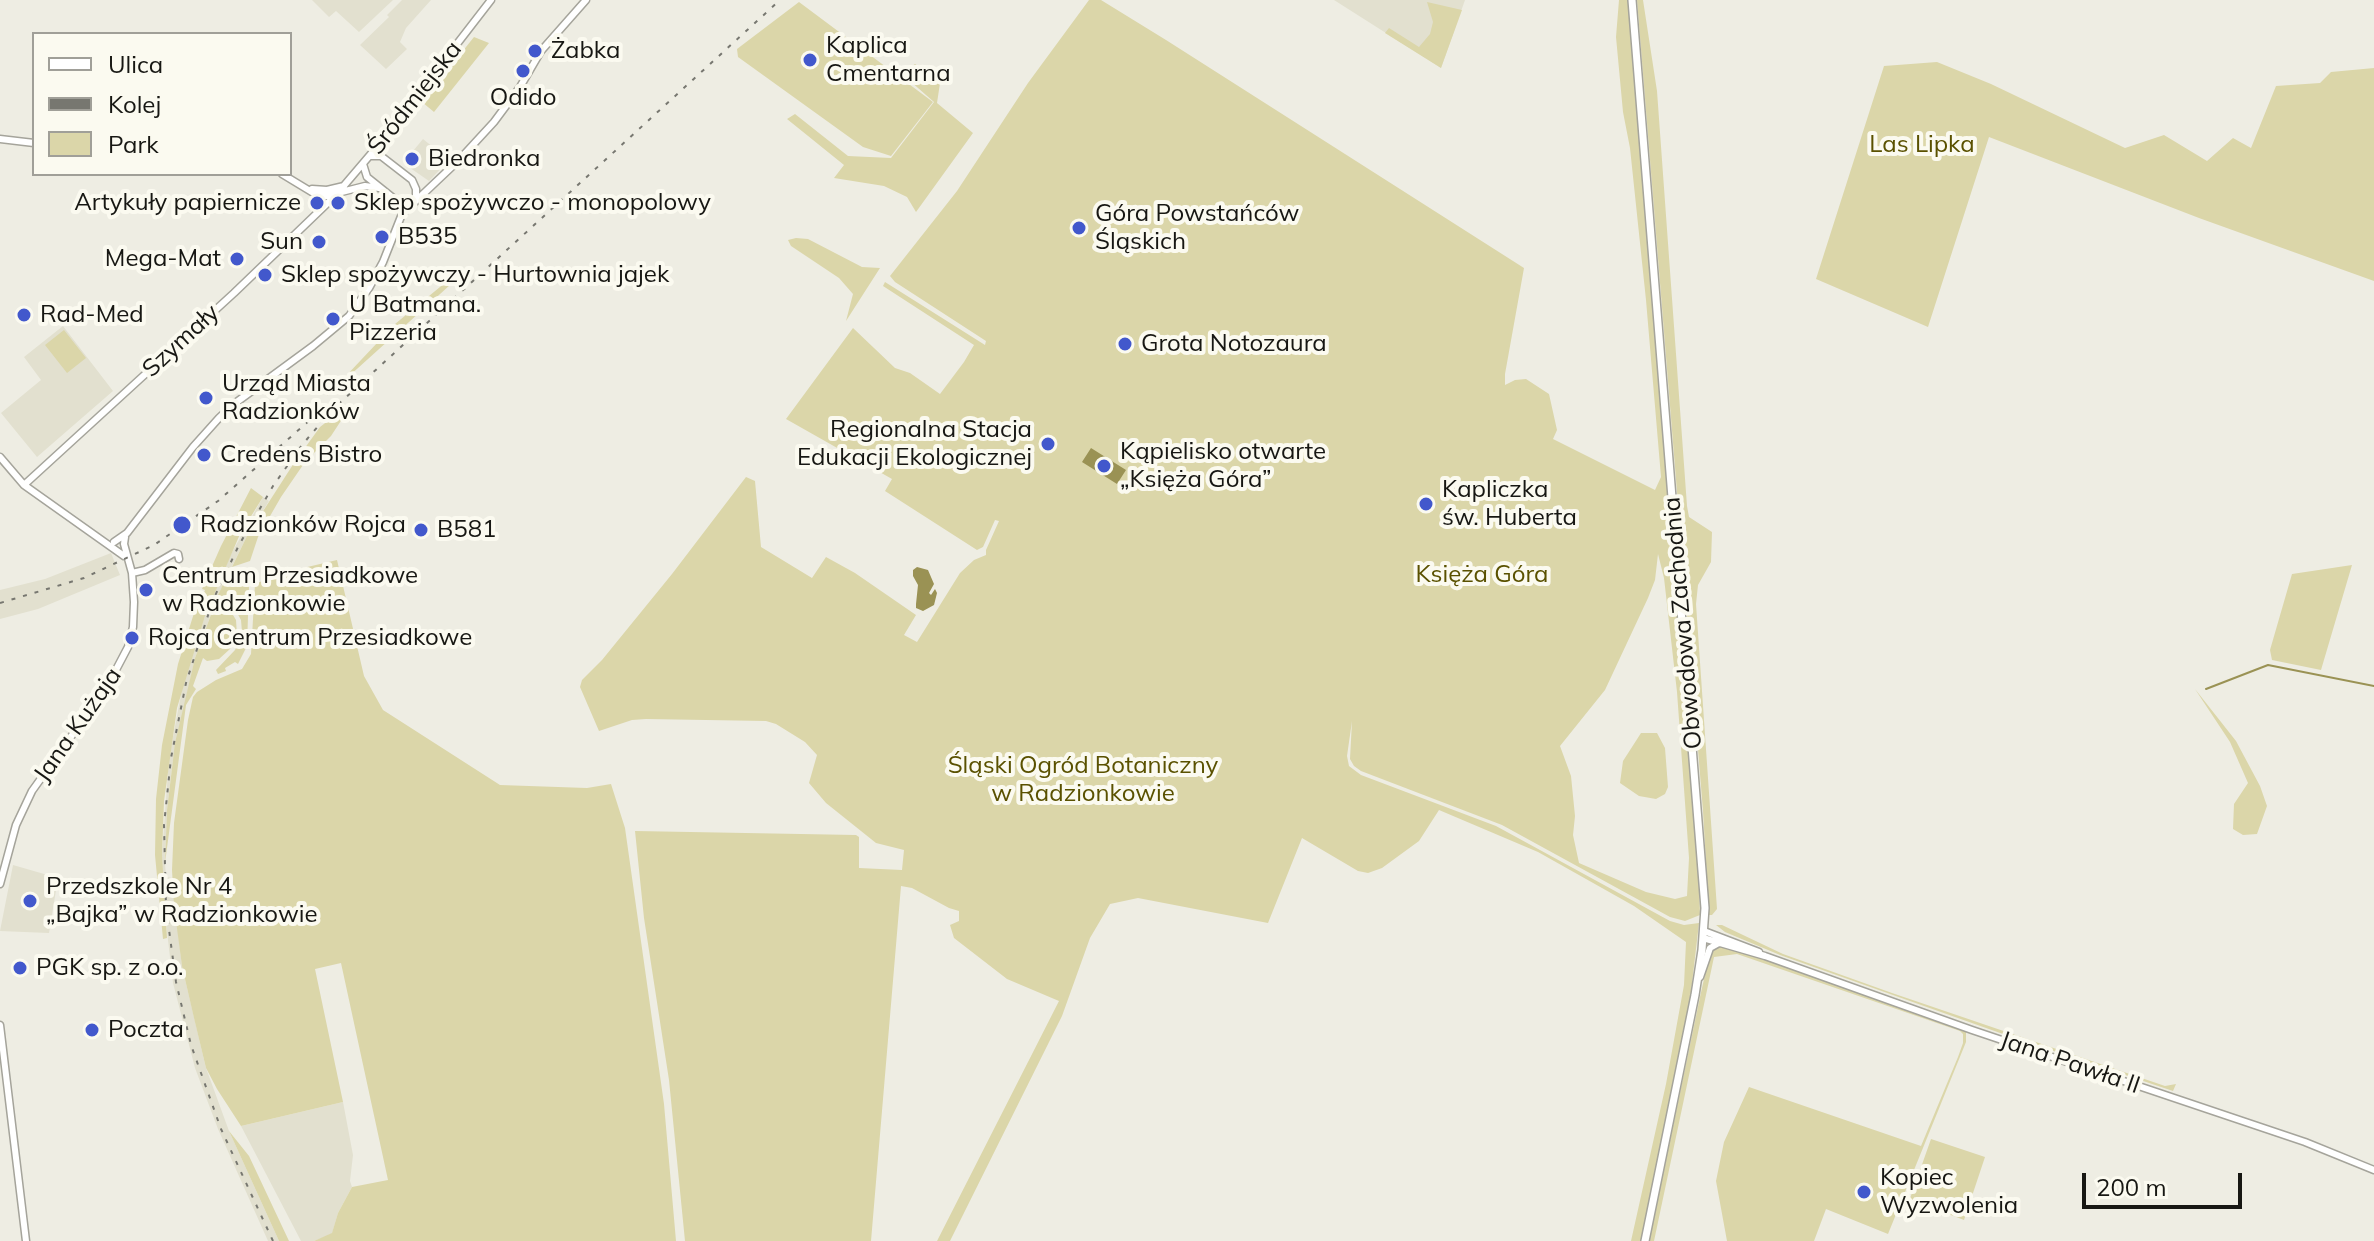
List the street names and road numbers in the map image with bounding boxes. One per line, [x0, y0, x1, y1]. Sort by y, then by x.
street label: Śródmiejska [362, 36, 468, 160]
street label: Szymały [137, 298, 225, 384]
street label: Obwodowa Zachodnia [1658, 496, 1708, 750]
street label: Jana Kużaja [28, 662, 128, 788]
street label: Jana Pawła II [1996, 1026, 2144, 1100]

